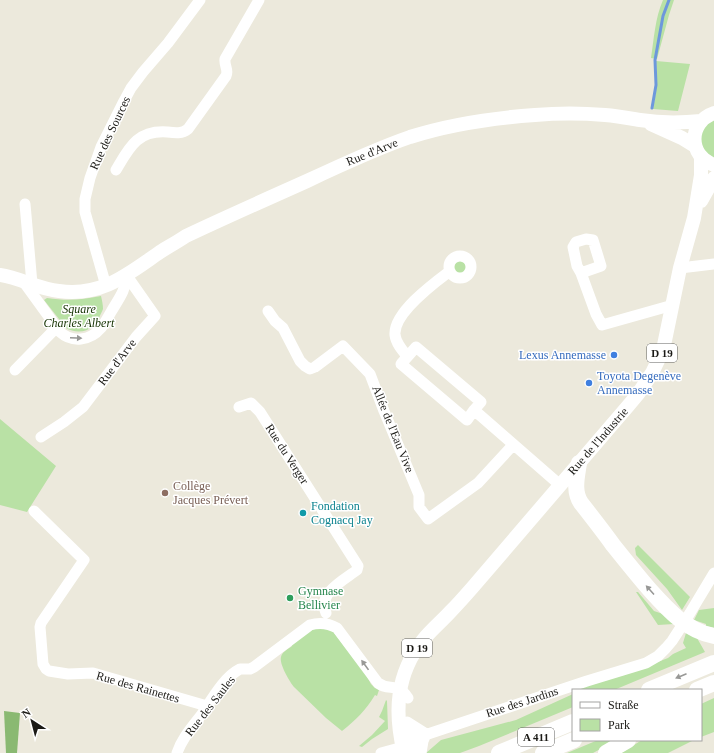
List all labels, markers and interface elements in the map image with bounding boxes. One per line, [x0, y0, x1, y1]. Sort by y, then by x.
street label: Rue des Sources [87, 94, 133, 172]
street label: Rue d'Arve [344, 135, 400, 169]
park label: Square Charles Albert [44, 302, 115, 330]
one-way arrow [70, 335, 83, 341]
street label: Rue d'Arve [95, 336, 139, 388]
road number: D 19 [647, 344, 677, 362]
place label: Lexus Annemasse [519, 348, 606, 362]
marker: Lexus Annemasse [609, 350, 619, 360]
place label: Toyota Degenève Annemasse [597, 369, 681, 397]
marker: Toyota Degenève Annemasse [584, 378, 594, 388]
street label: Allée de l'Eau Vive [369, 383, 417, 475]
street label: Rue de l'Industrie [565, 404, 631, 478]
street label: Rue du Verger [262, 421, 312, 487]
place label: Collège Jacques Prévert [173, 479, 249, 507]
marker: Collège Jacques Prévert [160, 488, 170, 498]
place label: Fondation Cognacq Jay [311, 499, 373, 527]
marker: Fondation Cognacq Jay [298, 508, 308, 518]
place label: Gymnase Bellivier [298, 584, 343, 612]
one-way arrow [646, 585, 655, 595]
marker: Gymnase Bellivier [285, 593, 295, 603]
road number: D 19 [402, 639, 432, 657]
one-way arrow [361, 660, 369, 670]
street label: Rue des Rainettes [95, 668, 182, 706]
street label: Rue des Saules [182, 673, 238, 739]
one-way arrow [675, 674, 687, 680]
street label: Rue des Jardins [484, 684, 560, 720]
legend [572, 689, 702, 741]
text: Straße [608, 698, 639, 712]
north arrow [12, 701, 52, 741]
text: N [19, 706, 33, 720]
text: Park [608, 718, 630, 732]
road number: A 411 [518, 728, 554, 746]

